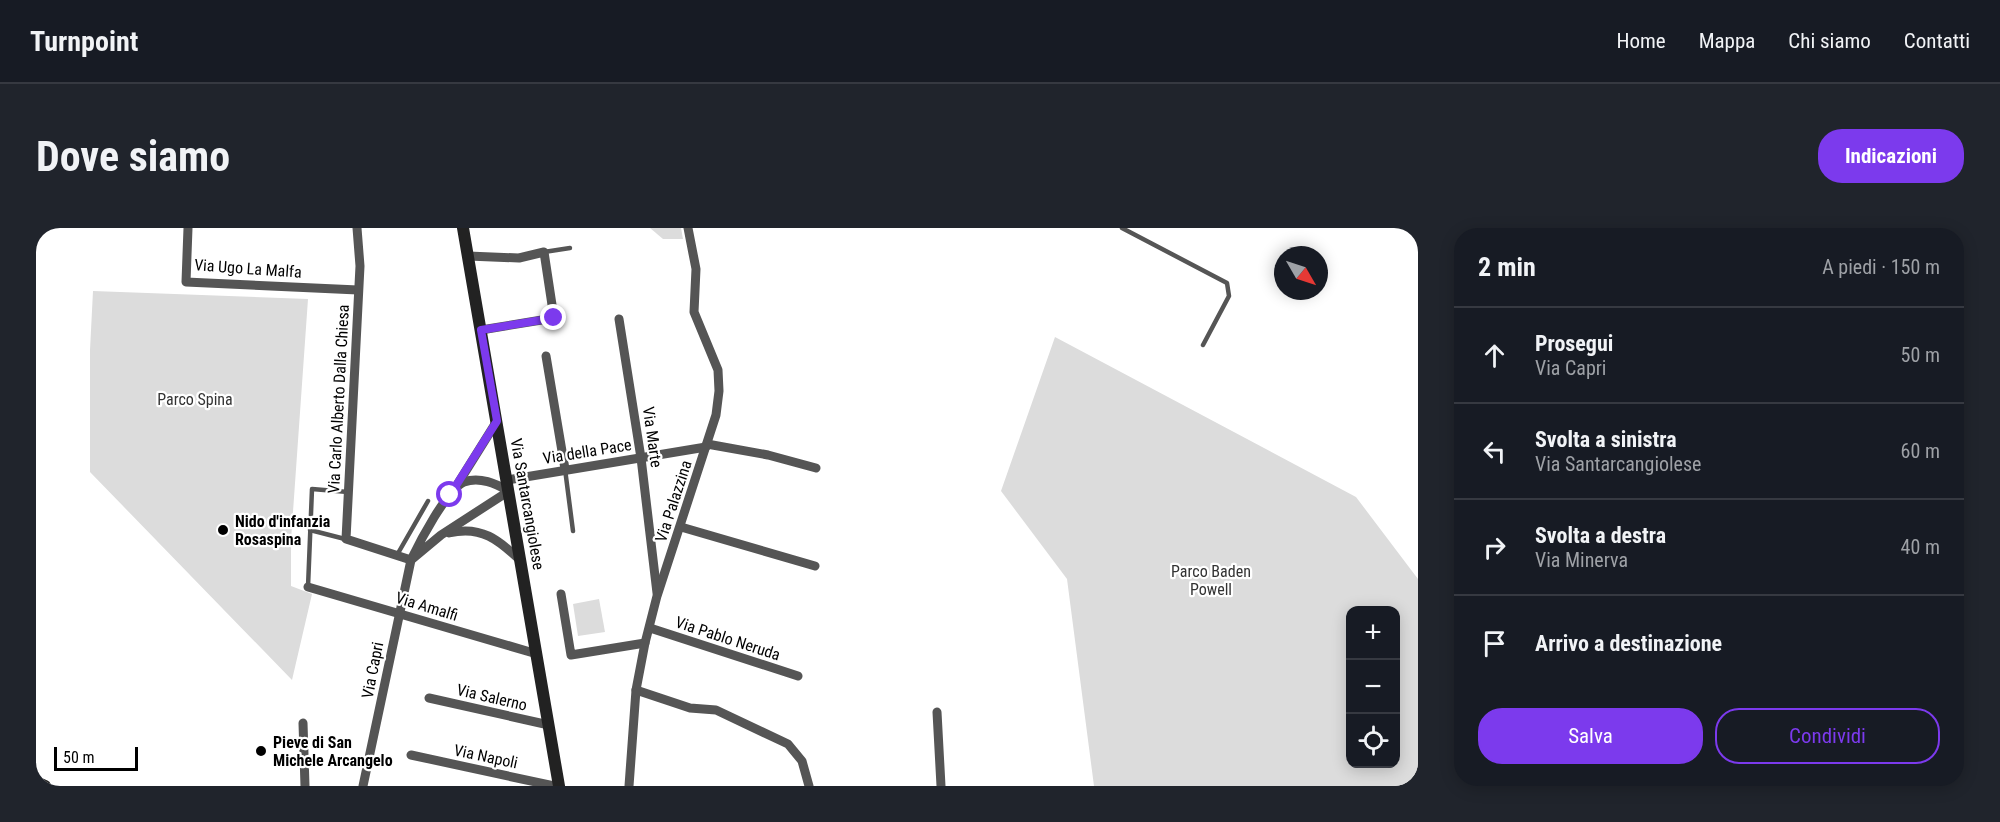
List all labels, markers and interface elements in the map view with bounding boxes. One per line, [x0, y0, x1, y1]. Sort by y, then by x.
text: Turnpoint [30, 25, 138, 58]
text: Home [1616, 29, 1666, 53]
text: Mappa [1699, 29, 1755, 53]
text: Chi siamo [1788, 29, 1871, 53]
text: Contatti [1904, 29, 1970, 53]
button: Indicazioni [1818, 129, 1964, 183]
text: Dove siamo [36, 132, 230, 181]
north arrow [1274, 246, 1328, 300]
text: 2 min [1478, 252, 1536, 282]
street label: Via Ugo La Malfa [194, 255, 302, 282]
text: A piedi · 150 m [1822, 255, 1940, 279]
street label: Via Carlo Alberto Dalla Chiesa [324, 304, 353, 494]
route end [540, 304, 566, 330]
text: Prosegui [1535, 331, 1613, 356]
icon: ahead [1478, 339, 1511, 372]
text: 50 m [1901, 343, 1940, 367]
text: Via Capri [1535, 356, 1606, 380]
park label: Parco Spina [157, 390, 233, 409]
street label: Via Marte [639, 405, 666, 469]
text: Svolta a sinistra [1535, 427, 1677, 452]
street label: Via della Pace [541, 435, 633, 468]
icon: left [1478, 435, 1511, 468]
street label: Via Santarcangiolese [507, 437, 548, 571]
text: 60 m [1901, 439, 1940, 463]
text: Via Santarcangiolese [1535, 452, 1701, 476]
street label: Via Palazzina [651, 458, 696, 544]
route start [436, 481, 462, 507]
place label: Nido d'infanzia Rosaspina [235, 512, 331, 549]
marker: Nido d'infanzia Rosaspina [216, 523, 230, 537]
text: Svolta a destra [1535, 523, 1666, 548]
icon: right [1478, 531, 1511, 564]
text: 40 m [1901, 535, 1940, 559]
text: Via Minerva [1535, 548, 1628, 572]
park label: Parco Baden Powell [1171, 562, 1251, 599]
street label: Via Amalfi [393, 588, 460, 625]
map controls [1346, 606, 1400, 768]
button: + [1346, 606, 1400, 660]
street label: Via Pablo Neruda [673, 613, 783, 664]
icon: arrive [1478, 627, 1511, 660]
text: Arrivo a destinazione [1535, 631, 1722, 656]
street label: Via Capri [358, 640, 387, 700]
button: − [1346, 660, 1400, 714]
street label: Via Salerno [455, 680, 529, 715]
button: Salva [1478, 708, 1703, 764]
button: Condividi [1715, 708, 1940, 764]
button: locate [1346, 714, 1400, 768]
place label: Pieve di San Michele Arcangelo [273, 733, 393, 770]
street label: Via Napoli [452, 740, 520, 773]
scale bar [54, 744, 138, 772]
marker: Pieve di San Michele Arcangelo [254, 744, 268, 758]
text: 50 m [63, 748, 95, 767]

